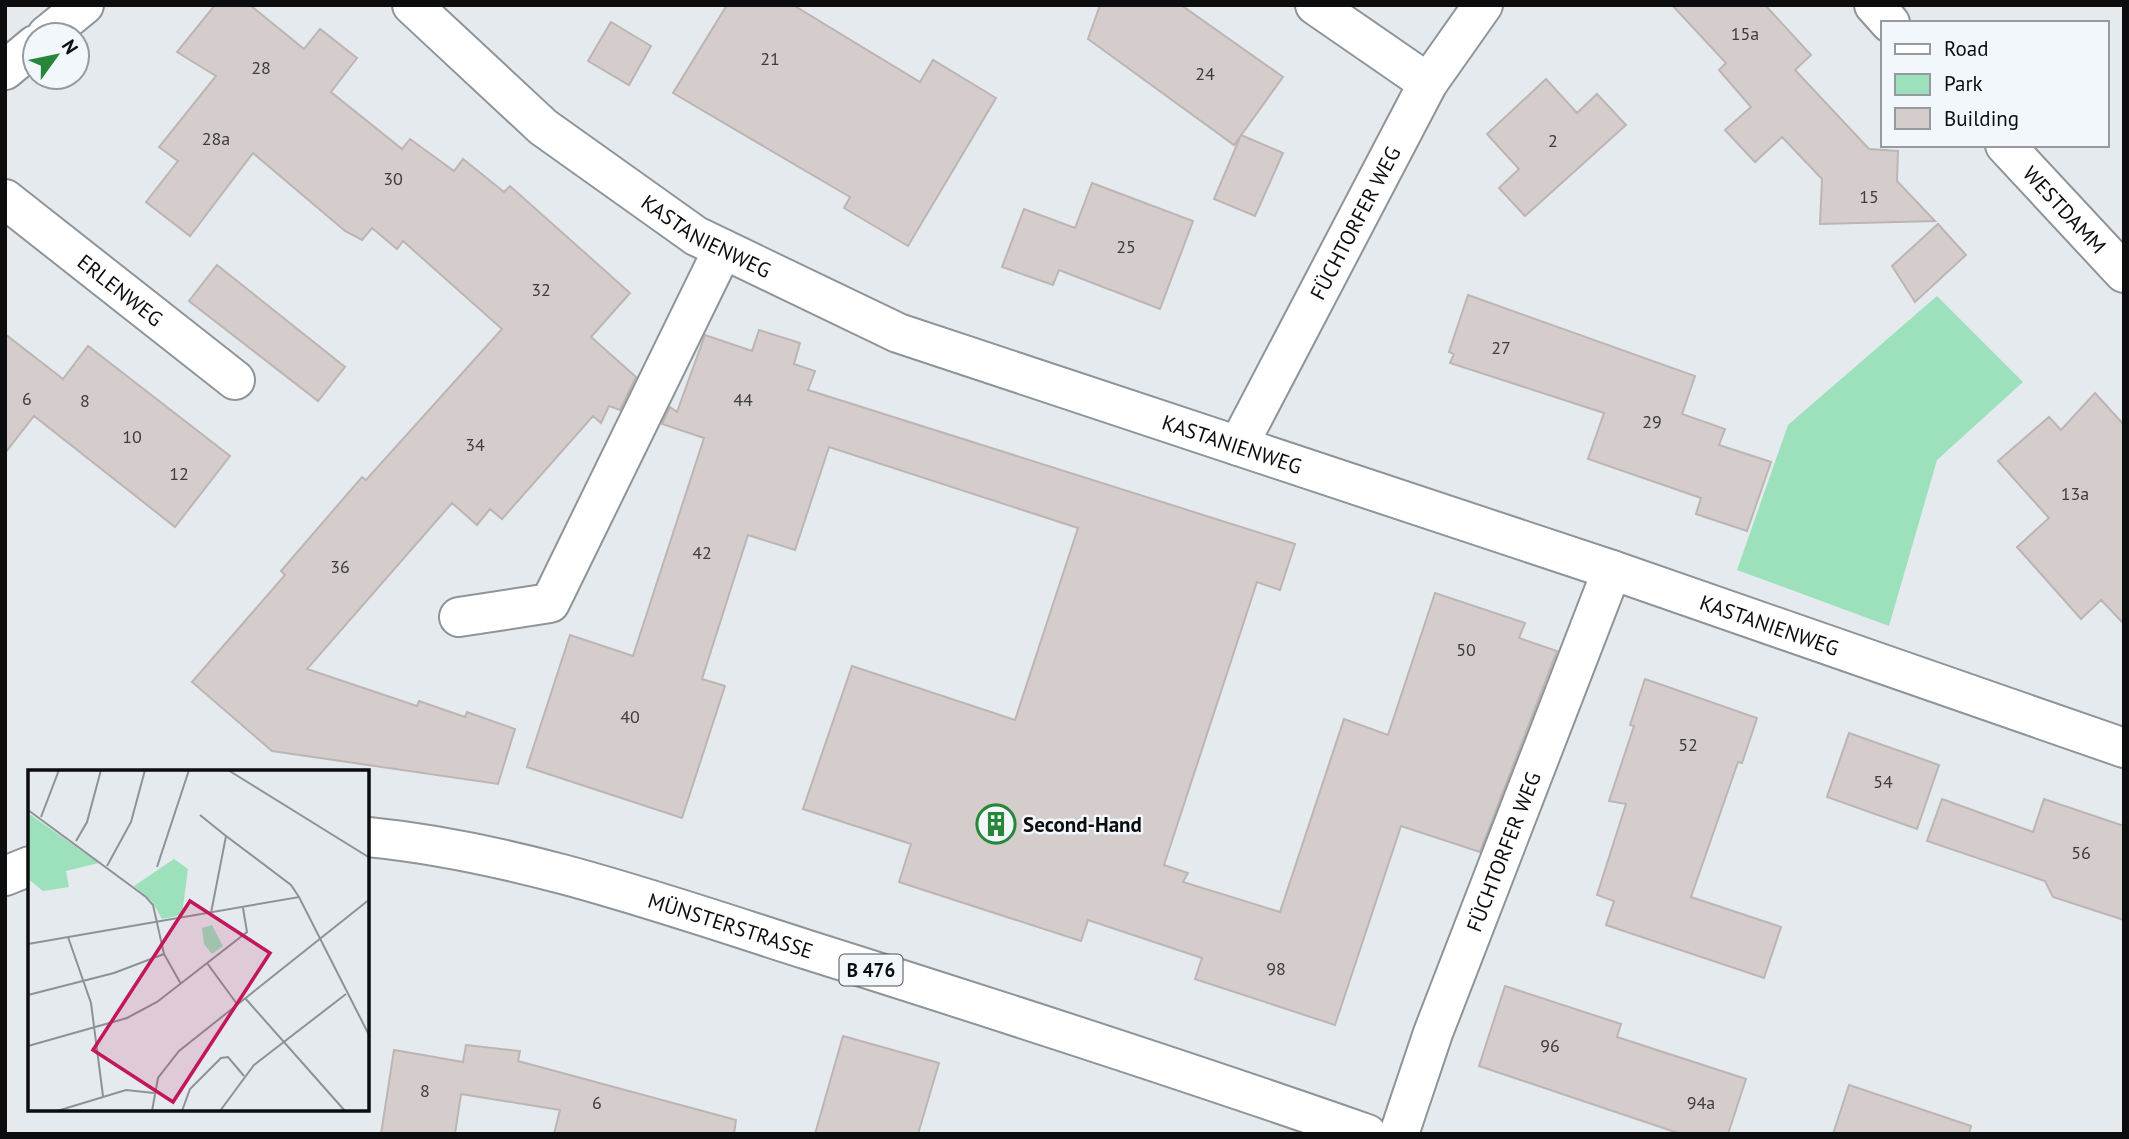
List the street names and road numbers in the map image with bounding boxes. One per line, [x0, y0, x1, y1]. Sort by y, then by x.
street label: FÜCHTORFER WEG [1304, 141, 1406, 304]
street label: WESTDAMM [2018, 160, 2112, 259]
street label: KASTANIENWEG [636, 188, 776, 284]
street label: ERLENWEG [72, 248, 169, 332]
street label: KASTANIENWEG [1159, 408, 1305, 480]
street label: KASTANIENWEG [1696, 588, 1843, 661]
street label: FÜCHTORFER WEG [1460, 768, 1546, 936]
street label: MÜNSTERSTRASSE [645, 886, 817, 964]
road number: B 476 [840, 954, 903, 986]

